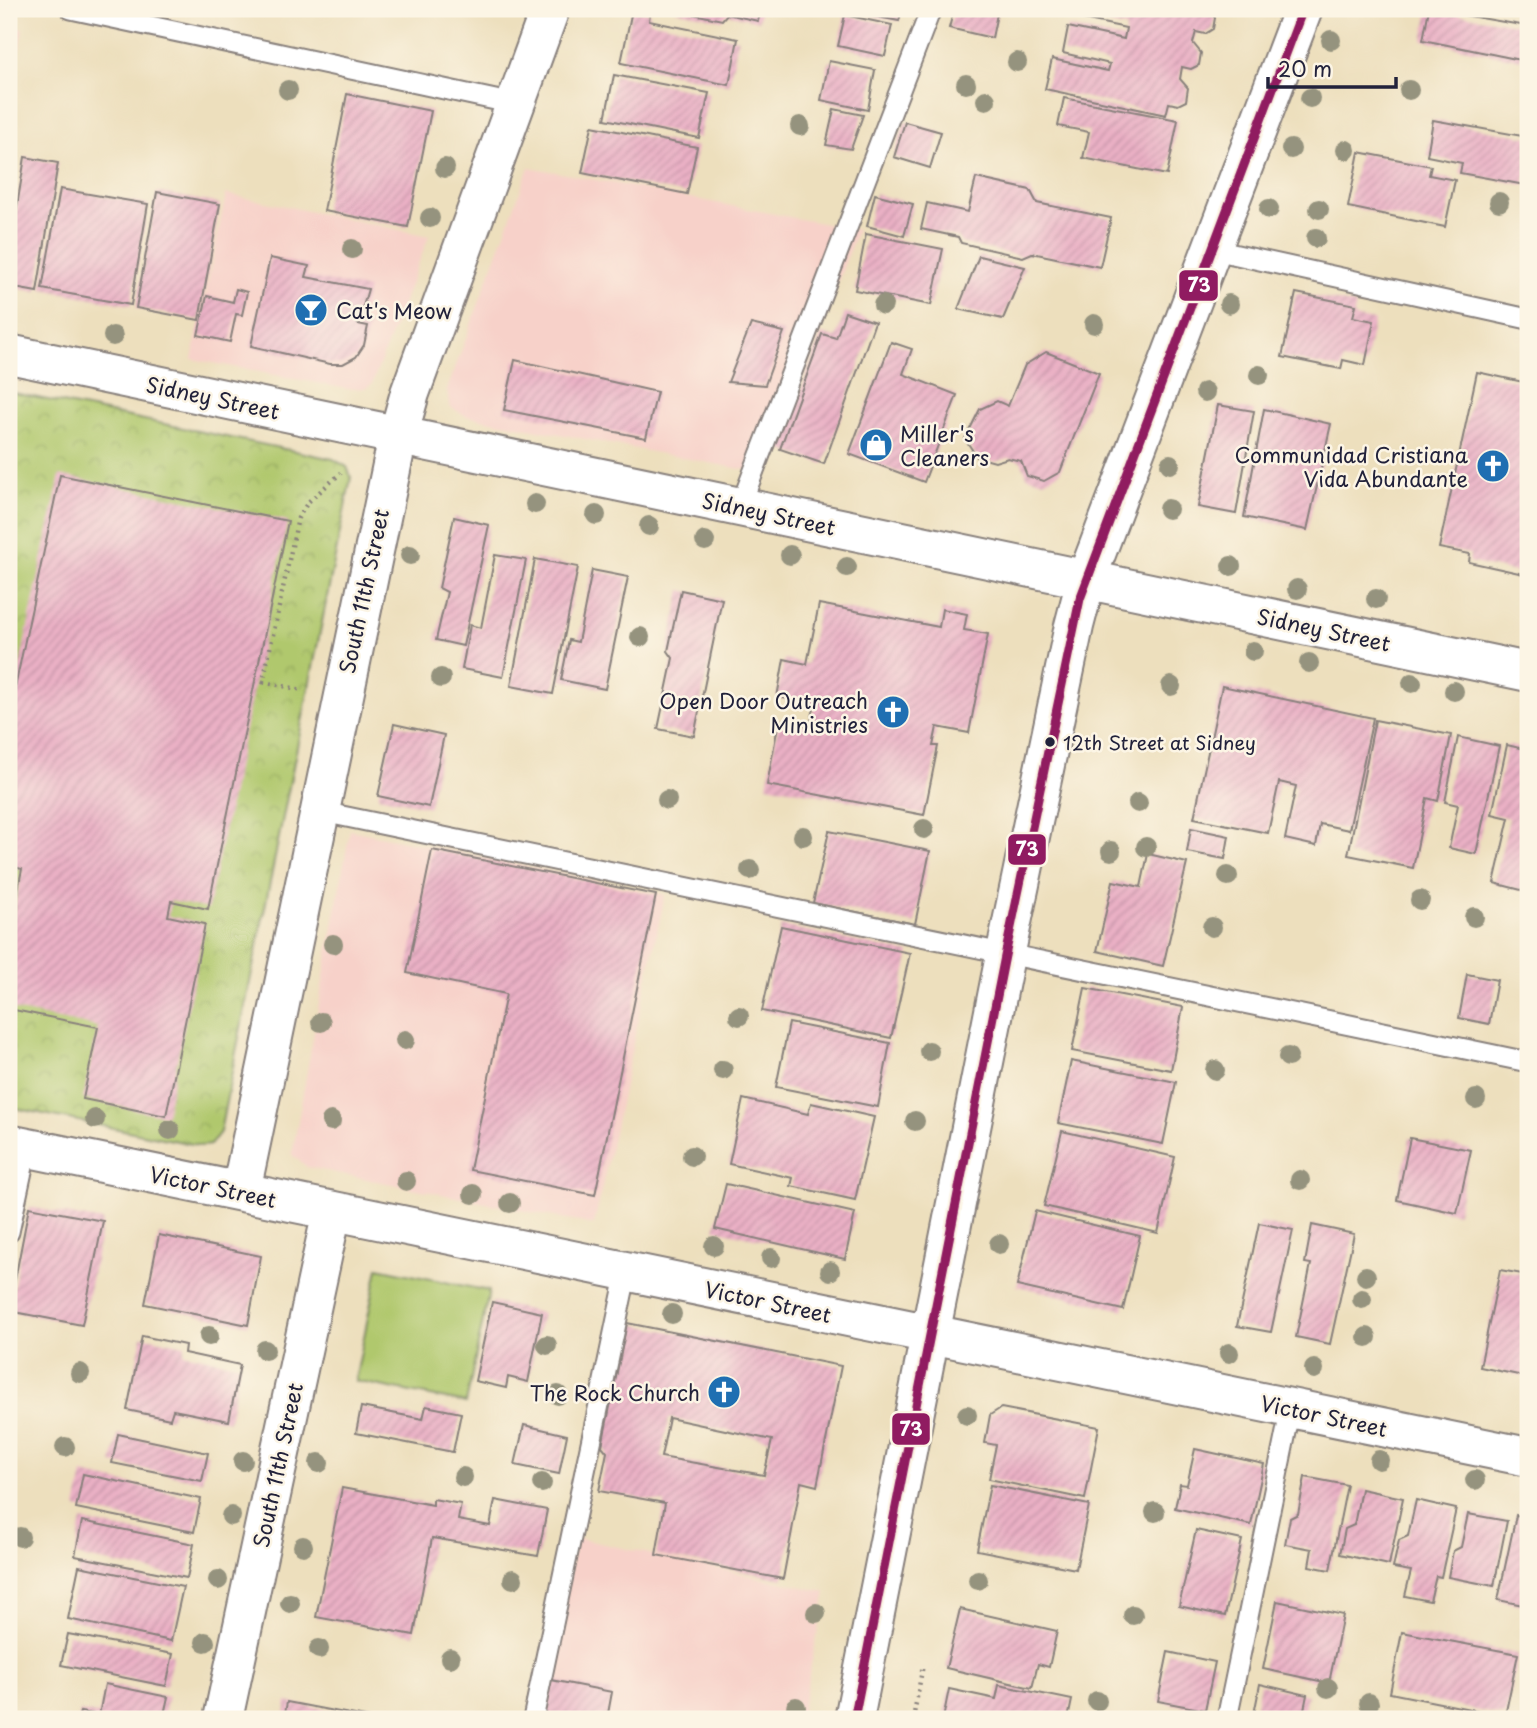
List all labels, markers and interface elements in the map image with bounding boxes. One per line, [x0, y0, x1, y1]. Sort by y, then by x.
scale bar [1268, 46, 1395, 90]
text: 20 m [1278, 52, 1332, 84]
line badge: 73 [1178, 269, 1219, 302]
text: 73 [1187, 270, 1211, 298]
bar icon: Cat's Meow [292, 291, 330, 329]
place label: Cat's Meow [336, 294, 452, 326]
street label: Sidney Street [143, 367, 283, 427]
place label: Miller's Cleaners [900, 417, 989, 473]
shop icon: Miller's Cleaners [857, 426, 895, 464]
place label: Communidad Cristiana Vida Abundante [1235, 438, 1469, 494]
church icon: Communidad Cristiana Vida Abundante [1474, 447, 1512, 485]
street label: Sidney Street [699, 483, 839, 543]
street label: South 11th Street [330, 506, 396, 676]
street label: Sidney Street [1254, 599, 1394, 659]
place label: Open Door Outreach Ministries [659, 684, 868, 740]
church icon: Open Door Outreach Ministries [874, 693, 912, 731]
place label: 12th Street at Sidney [1063, 728, 1256, 756]
marker: 12th Street at Sidney [1043, 735, 1057, 749]
line badge: 73 [1007, 833, 1047, 866]
text: 73 [1015, 834, 1039, 862]
street label: Victor Street [147, 1157, 279, 1215]
street label: Victor Street [702, 1272, 834, 1330]
church icon: The Rock Church [705, 1373, 743, 1411]
place label: The Rock Church [530, 1376, 700, 1408]
street label: South 11th Street [244, 1380, 310, 1550]
street label: Victor Street [1258, 1386, 1390, 1444]
line badge: 73 [891, 1412, 931, 1446]
text: 73 [899, 1414, 923, 1442]

